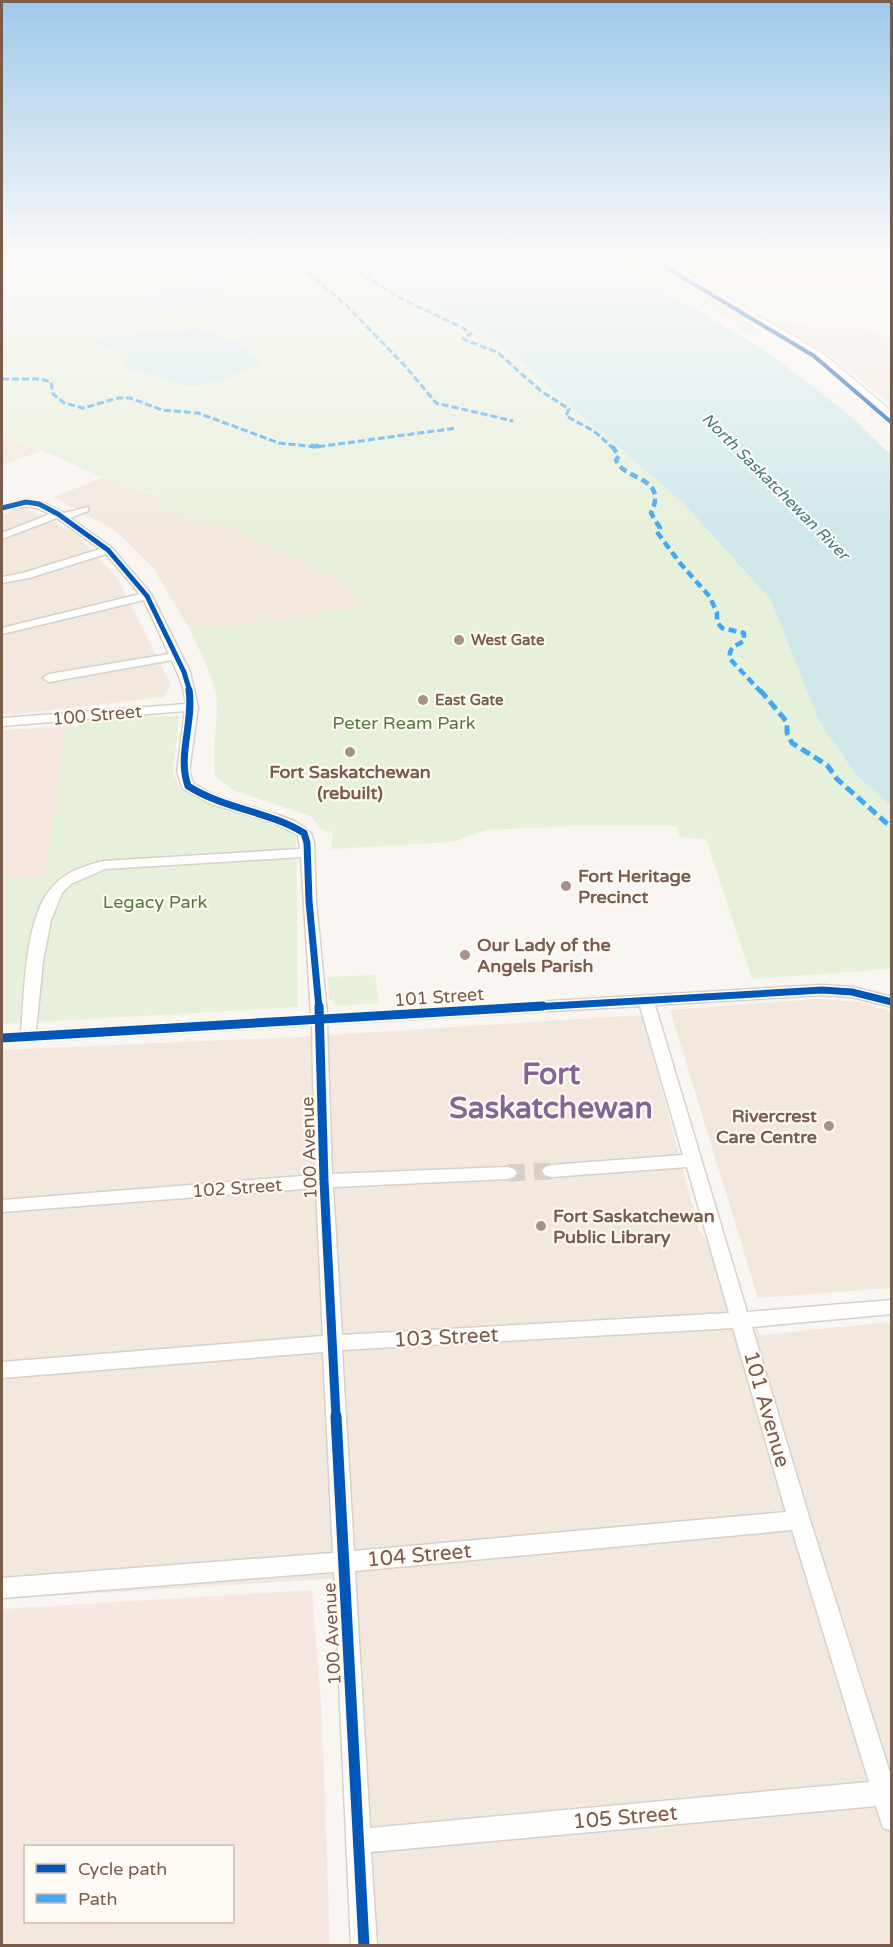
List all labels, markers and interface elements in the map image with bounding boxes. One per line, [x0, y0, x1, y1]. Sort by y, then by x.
water label: North Saskatchewan River [697, 409, 854, 566]
place label: West Gate [471, 631, 545, 649]
marker: West Gate [452, 633, 466, 647]
place label: East Gate [435, 691, 504, 709]
marker: East Gate [416, 693, 430, 707]
street label: 100 Street [51, 700, 143, 730]
park label: Peter Ream Park [332, 712, 476, 734]
marker: Fort Saskatchewan (rebuilt) [343, 745, 357, 759]
place label: Fort Saskatchewan (rebuilt) [269, 761, 431, 804]
place label: Fort Heritage Precinct [578, 865, 691, 908]
marker: Fort Heritage Precinct [559, 879, 573, 893]
park label: Legacy Park [103, 891, 207, 913]
place label: Our Lady of the Angels Parish [477, 934, 611, 977]
marker: Our Lady of the Angels Parish [458, 948, 472, 962]
street label: 101 Street [393, 983, 485, 1011]
district label: Fort Saskatchewan [449, 1056, 653, 1127]
street label: 100 Avenue [296, 1096, 322, 1200]
place label: Rivercrest Care Centre [716, 1105, 817, 1148]
marker: Rivercrest Care Centre [822, 1119, 836, 1133]
street label: 102 Street [191, 1174, 283, 1202]
place label: Fort Saskatchewan Public Library [553, 1205, 715, 1248]
marker: Fort Saskatchewan Public Library [534, 1219, 548, 1233]
street label: 103 Street [393, 1322, 499, 1353]
street label: 101 Avenue [738, 1348, 795, 1470]
street label: 104 Street [366, 1538, 472, 1573]
street label: 100 Avenue [318, 1582, 346, 1686]
street label: 105 Street [572, 1800, 678, 1835]
legend [24, 1845, 234, 1923]
text: Cycle path [78, 1858, 167, 1880]
text: Path [78, 1888, 117, 1910]

